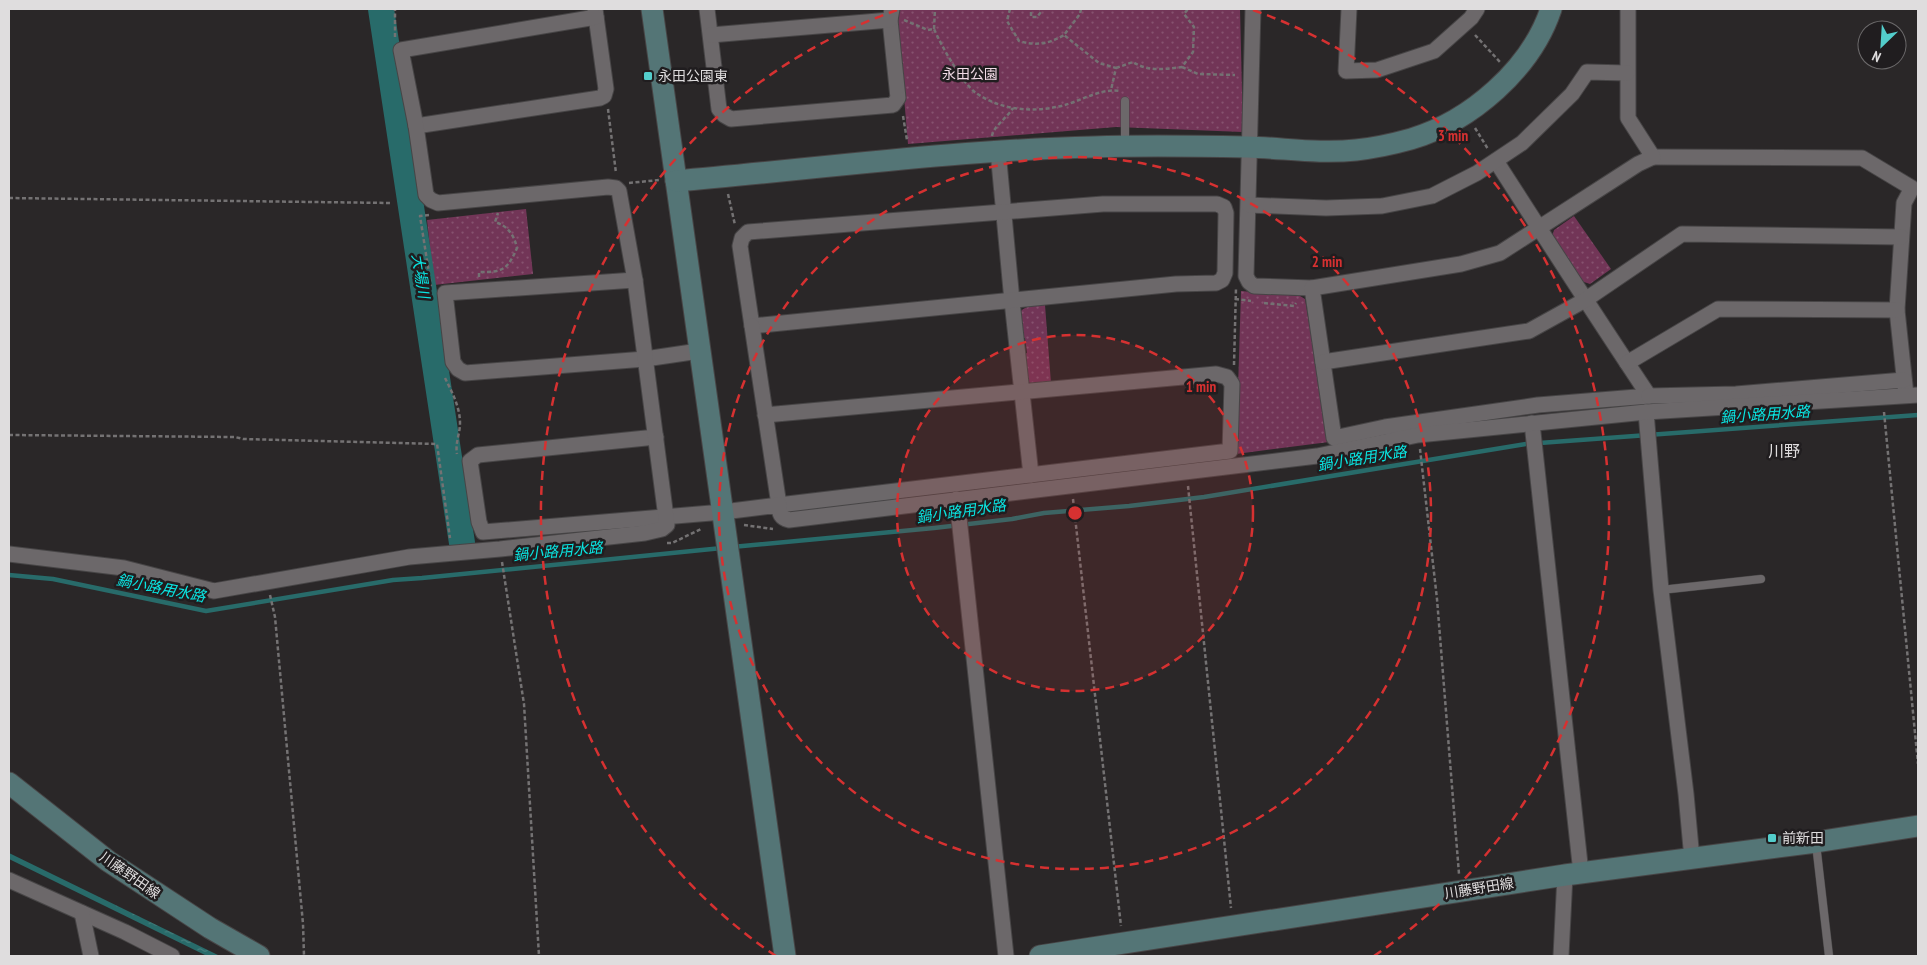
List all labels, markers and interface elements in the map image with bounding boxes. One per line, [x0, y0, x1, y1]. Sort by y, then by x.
north arrow [1857, 20, 1907, 70]
text: N [1869, 47, 1884, 67]
park label: 永田公園 [942, 65, 998, 83]
place label: 永田公園東 [658, 67, 728, 85]
marker: 永田公園東 [642, 70, 654, 82]
text: 3 min [1438, 126, 1468, 145]
water label: 大場川 [408, 252, 434, 302]
text: 2 min [1312, 252, 1342, 271]
text: 1 min [1186, 377, 1216, 396]
water label: 鍋小路用水路 [1719, 401, 1813, 427]
water label: 鍋小路用水路 [1316, 441, 1410, 474]
district label: 川野 [1768, 441, 1800, 461]
water label: 鍋小路用水路 [915, 495, 1009, 527]
centre of rings [1066, 504, 1084, 522]
water label: 鍋小路用水路 [512, 537, 606, 564]
water label: 鍋小路用水路 [115, 570, 209, 606]
place label: 前新田 [1782, 829, 1824, 847]
marker: 前新田 [1766, 832, 1778, 844]
street label: 川藤野田線 [96, 848, 164, 902]
street label: 川藤野田線 [1443, 874, 1515, 902]

